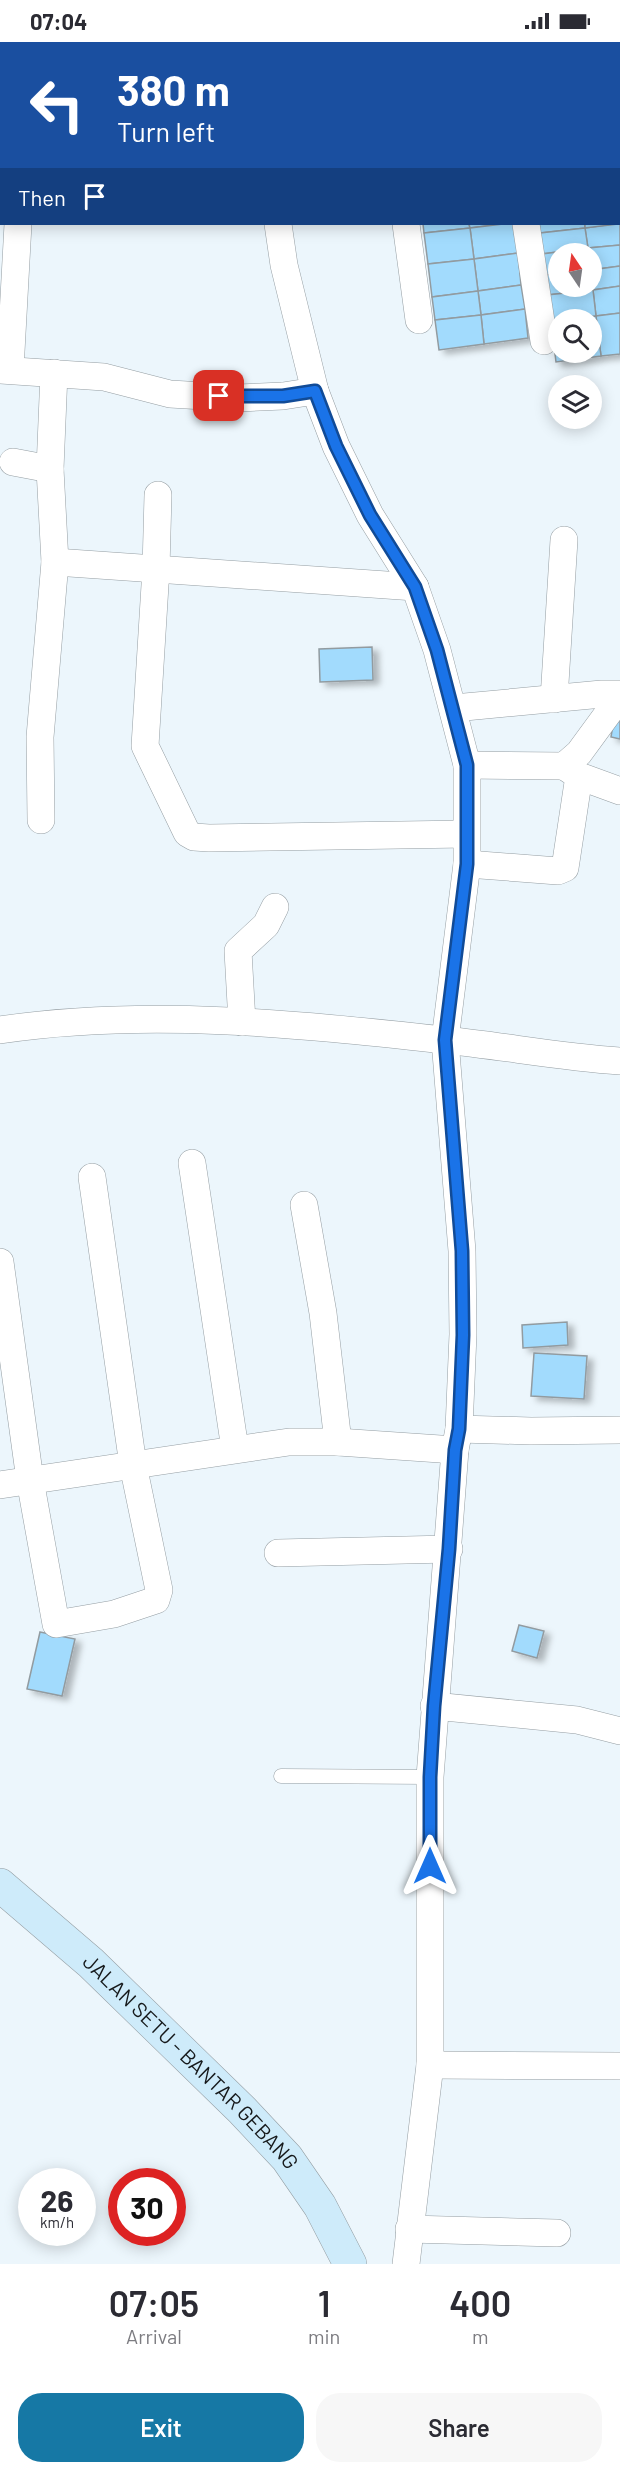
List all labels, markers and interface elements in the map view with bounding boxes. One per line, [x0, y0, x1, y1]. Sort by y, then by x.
text: 07:04 [30, 8, 87, 34]
text: 380 m [117, 64, 230, 114]
icon: left [18, 66, 96, 144]
text: Turn left [117, 115, 215, 147]
icon: arrive [78, 180, 111, 213]
text: Then [18, 184, 66, 210]
north arrow [548, 243, 602, 297]
map controls [548, 243, 602, 429]
button: search [548, 309, 602, 363]
pin [193, 370, 244, 421]
button: layers [548, 375, 602, 429]
icon: arrive [202, 379, 235, 412]
position arrow [398, 1834, 462, 1898]
street label: JALAN SETU - BANTAR GEBANG [79, 1948, 305, 2173]
speed limit sign: 30 [108, 2168, 186, 2246]
text: 26 [41, 2182, 73, 2218]
text: km/h [40, 2213, 74, 2231]
text: 07:05 [109, 2281, 199, 2324]
text: 1 [318, 2281, 331, 2324]
text: 400 [449, 2281, 511, 2324]
text: Arrival [126, 2324, 182, 2348]
text: min [308, 2324, 340, 2348]
text: m [472, 2324, 488, 2348]
button: Exit [18, 2393, 304, 2462]
button: Share [316, 2393, 602, 2462]

